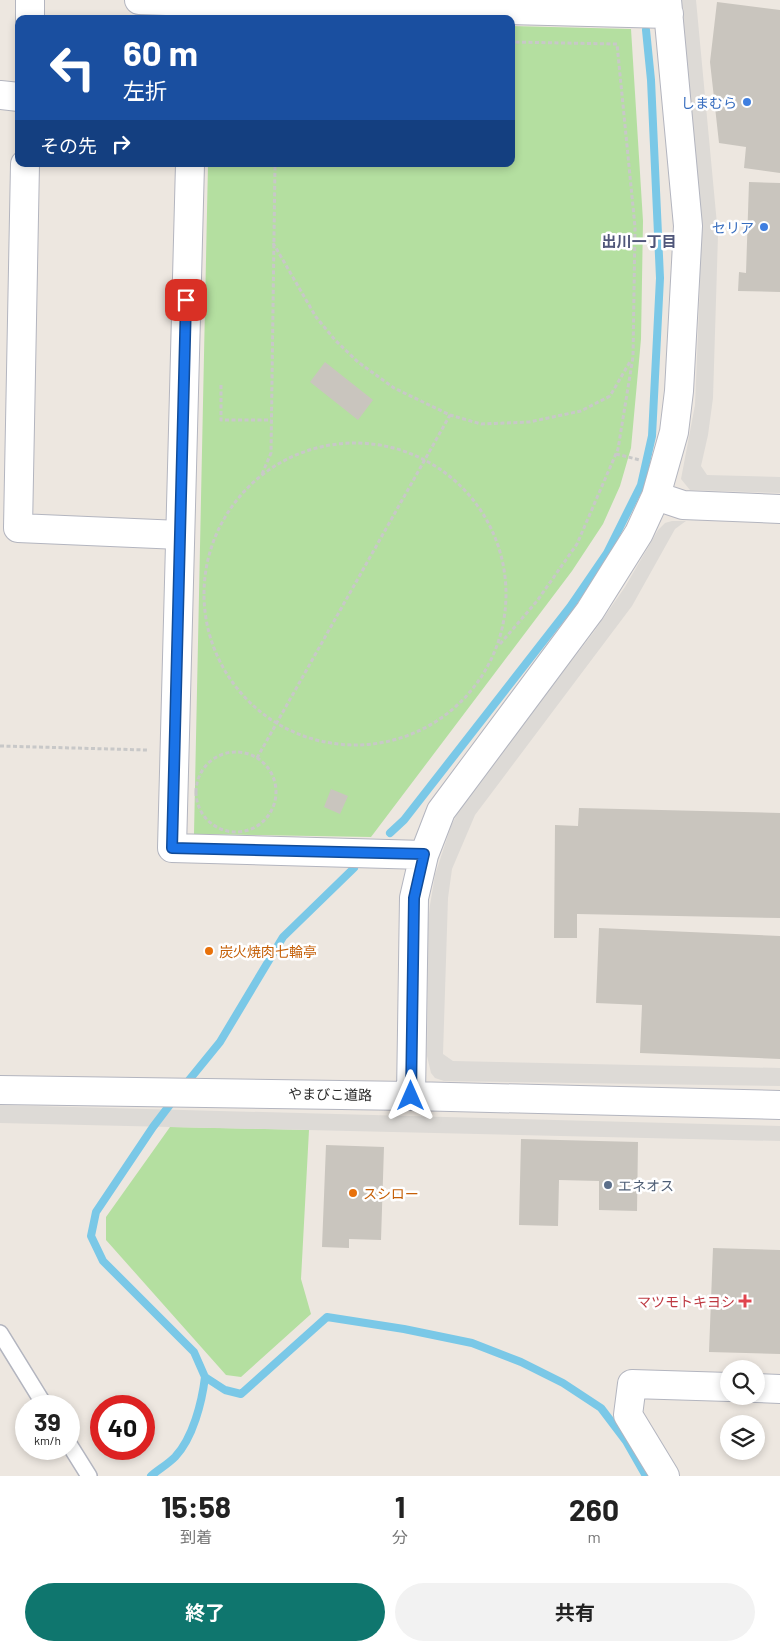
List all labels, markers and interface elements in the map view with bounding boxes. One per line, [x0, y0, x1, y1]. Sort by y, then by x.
text: 60 m [123, 31, 198, 73]
icon: left [40, 35, 105, 100]
text: 左折 [123, 77, 167, 103]
place label: しまむら [681, 94, 737, 111]
marker: しまむら [741, 96, 753, 108]
icon: right [107, 130, 135, 158]
text: その先 [40, 134, 97, 157]
place label: セリア [712, 219, 754, 236]
marker: セリア [758, 221, 770, 233]
district label: 出川一丁目 [601, 232, 677, 250]
pin [165, 279, 207, 321]
icon: arrive [172, 286, 200, 314]
place label: 炭火焼肉七輪亭 [219, 943, 317, 960]
marker: 炭火焼肉七輪亭 [203, 945, 215, 957]
position arrow [384, 1069, 436, 1121]
street label: やまびこ道路 [288, 1085, 372, 1103]
place label: エネオス [618, 1177, 674, 1194]
marker: エネオス [602, 1179, 614, 1191]
place label: スシロー [363, 1185, 419, 1202]
marker: スシロー [347, 1187, 359, 1199]
place label: マツモトキヨシ [637, 1293, 735, 1310]
marker: マツモトキヨシ [739, 1295, 751, 1307]
map controls [720, 1360, 765, 1460]
button: search [720, 1360, 765, 1405]
speed limit sign: 40 [90, 1395, 155, 1460]
text: 39 [34, 1406, 61, 1436]
button: layers [720, 1415, 765, 1460]
text: km/h [34, 1433, 61, 1447]
text: 15:58 [161, 1488, 231, 1524]
text: 1 [395, 1488, 405, 1524]
text: 260 [569, 1491, 619, 1527]
text: 到着 [180, 1527, 212, 1546]
text: 分 [392, 1527, 408, 1546]
text: m [587, 1527, 601, 1546]
button: 終了 [25, 1583, 385, 1641]
button: 共有 [395, 1583, 755, 1641]

